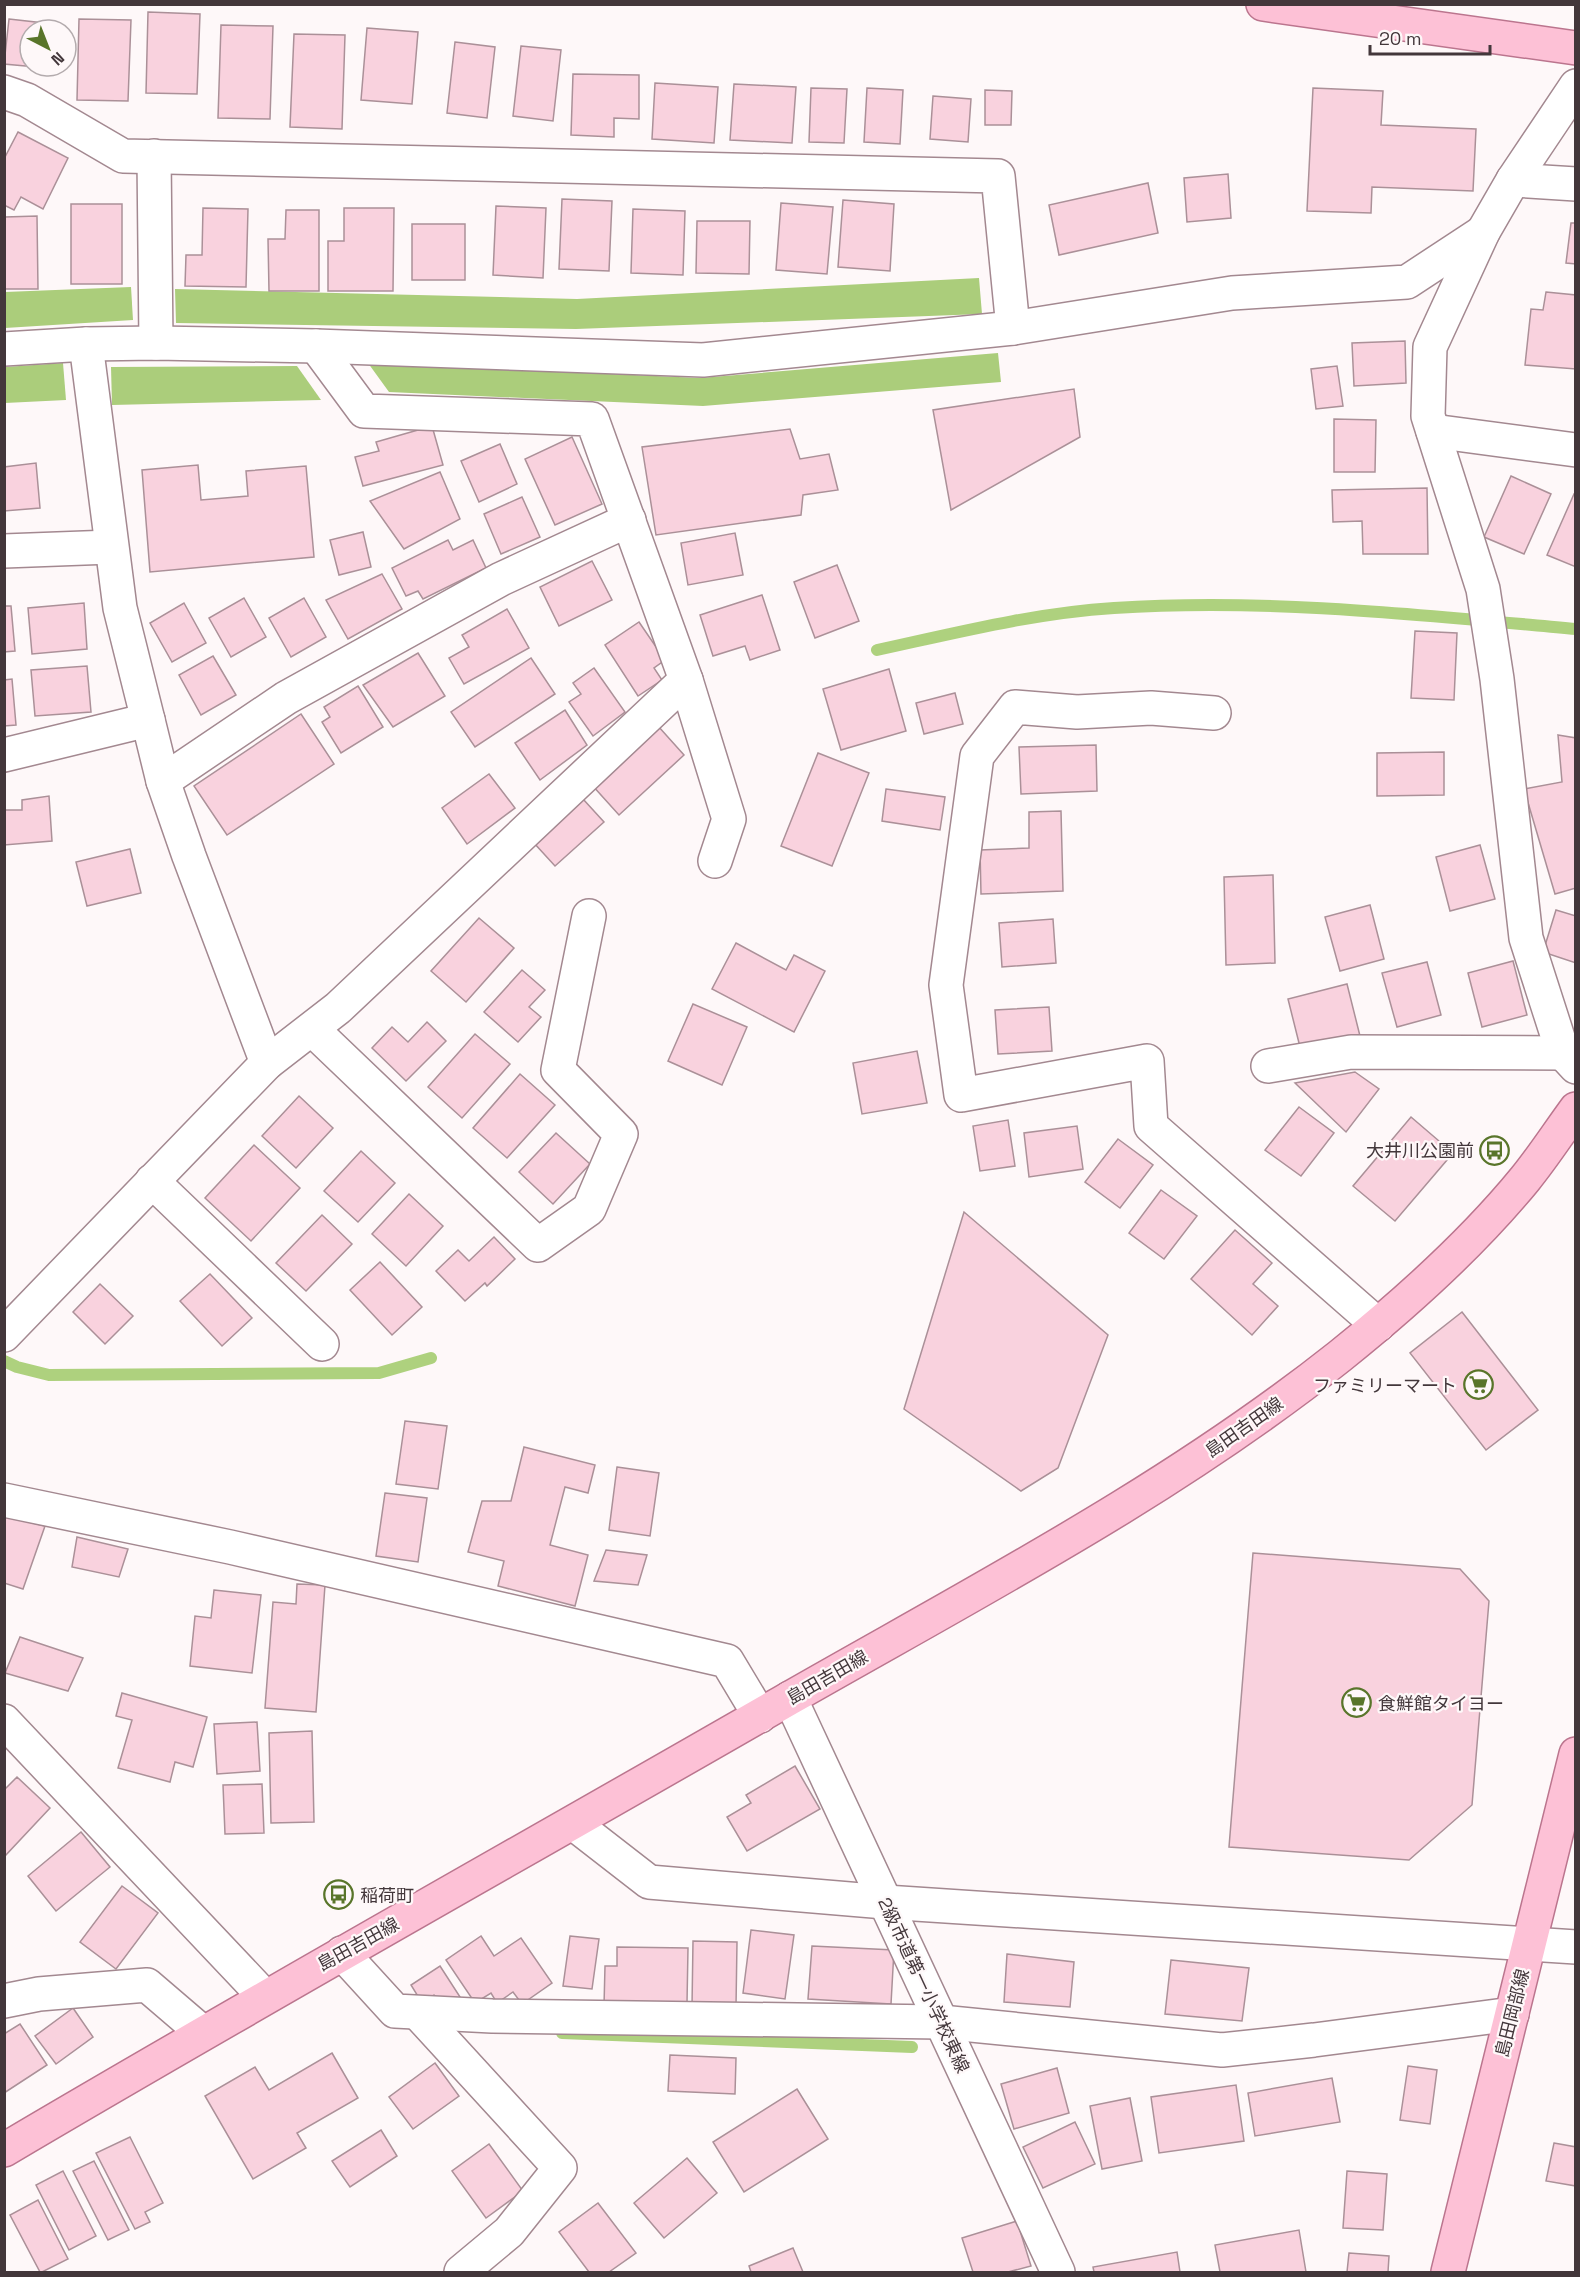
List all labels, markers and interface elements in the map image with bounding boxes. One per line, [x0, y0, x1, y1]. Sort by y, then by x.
north arrow [18, 18, 78, 78]
scale bar [1370, 18, 1490, 56]
text: 20 m [1379, 27, 1422, 50]
text: N [47, 47, 69, 70]
bus stop icon: 大井川公園前 [1479, 1134, 1511, 1166]
place label: 大井川公園前 [1366, 1139, 1474, 1162]
supermarket icon: ファミリーマート [1462, 1369, 1494, 1401]
place label: ファミリーマート [1313, 1374, 1457, 1397]
street label: 島田吉田線 [1201, 1392, 1287, 1462]
street label: 島田吉田線 [782, 1645, 872, 1709]
supermarket icon: 食鮮館タイヨー [1341, 1687, 1373, 1719]
place label: 食鮮館タイヨー [1378, 1692, 1504, 1715]
bus stop icon: 稲荷町 [323, 1879, 355, 1911]
place label: 稲荷町 [360, 1884, 414, 1907]
street label: 2級市道第一小学校東線 [873, 1894, 975, 2076]
street label: 島田吉田線 [313, 1912, 403, 1976]
street label: 島田岡部線 [1490, 1967, 1534, 2059]

